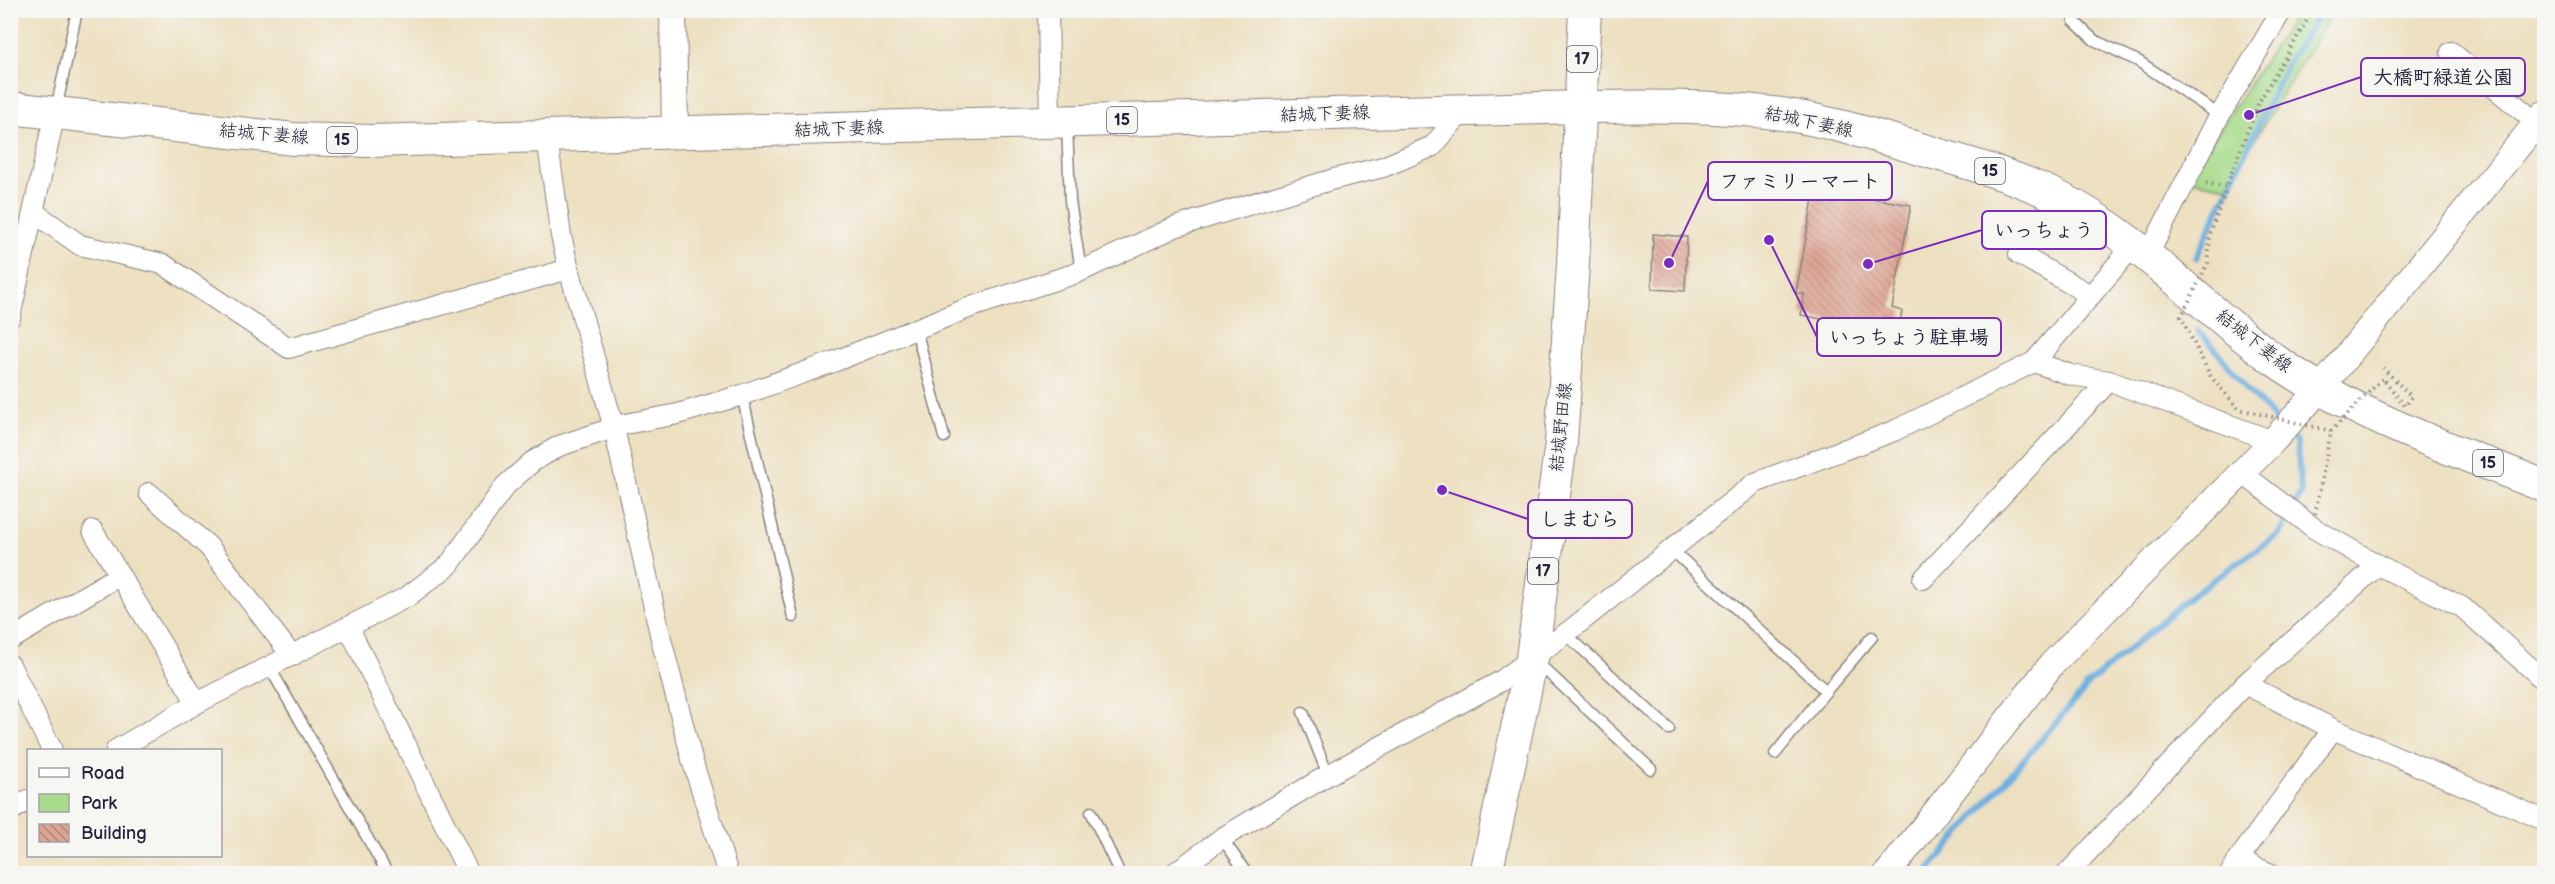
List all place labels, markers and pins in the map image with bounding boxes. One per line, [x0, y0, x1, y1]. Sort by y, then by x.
callout: 大橋町緑道公園 [2361, 58, 2525, 96]
callout: ファミリーマート [1708, 162, 1892, 200]
callout: いっちょう [1982, 211, 2106, 249]
callout: いっちょう駐車場 [1817, 318, 2001, 356]
callout: しまむら [1528, 500, 1632, 538]

